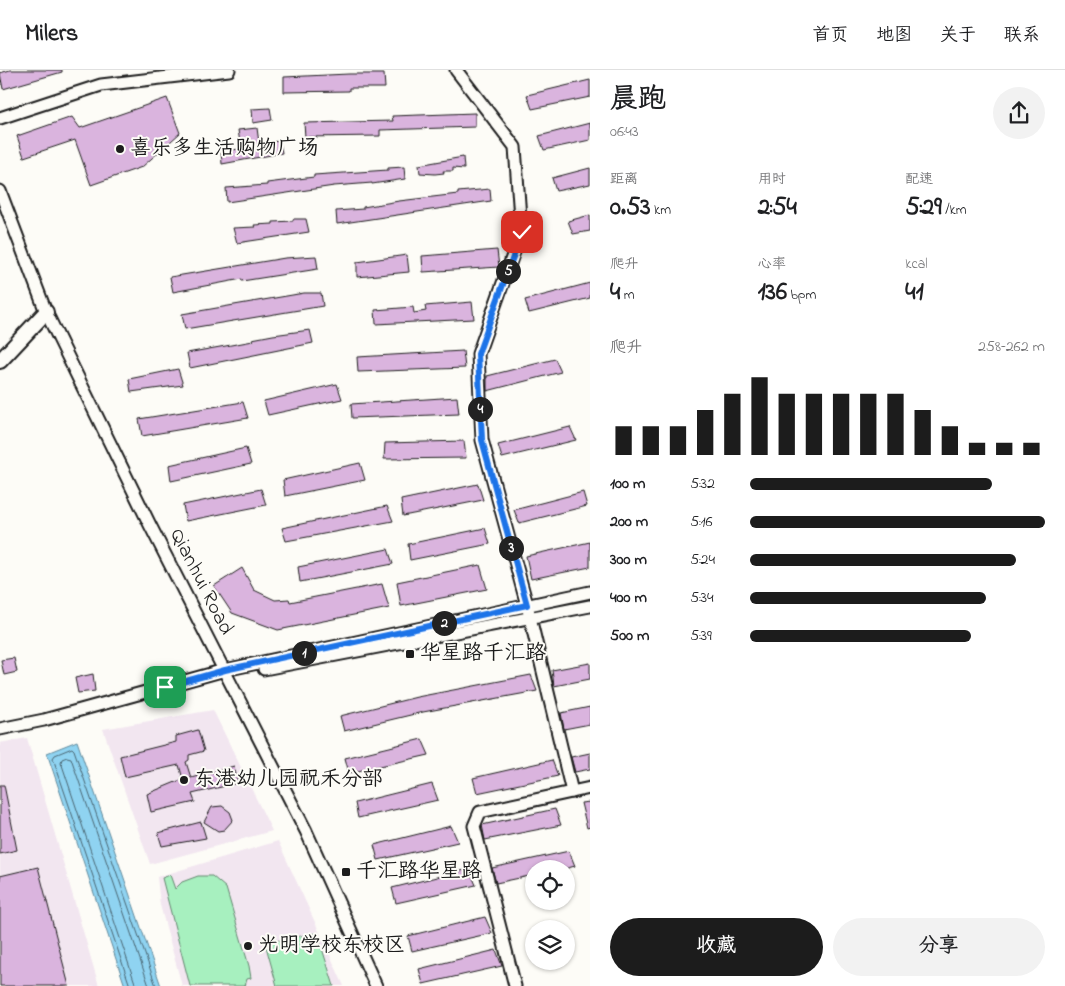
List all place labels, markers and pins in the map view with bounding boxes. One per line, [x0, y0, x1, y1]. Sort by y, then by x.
place label: 喜乐多生活购物广场 [130, 134, 319, 164]
marker: 喜乐多生活购物广场 [114, 143, 126, 155]
pin [501, 211, 543, 253]
pin: 5 [496, 258, 520, 284]
pin: 4 [468, 396, 492, 422]
pin: 3 [498, 536, 524, 560]
pin: 2 [432, 610, 456, 636]
place label: 华星路千汇路 [420, 639, 546, 669]
pin: 1 [292, 640, 316, 666]
marker: 华星路千汇路 [404, 648, 416, 660]
pin [144, 666, 186, 708]
place label: 东港幼儿园祝禾分部 [194, 765, 383, 795]
marker: 东港幼儿园祝禾分部 [178, 774, 190, 786]
place label: 千汇路华星路 [356, 857, 482, 887]
marker: 千汇路华星路 [340, 866, 352, 878]
place label: 光明学校东校区 [258, 931, 405, 961]
marker: 光明学校东校区 [242, 940, 254, 952]

